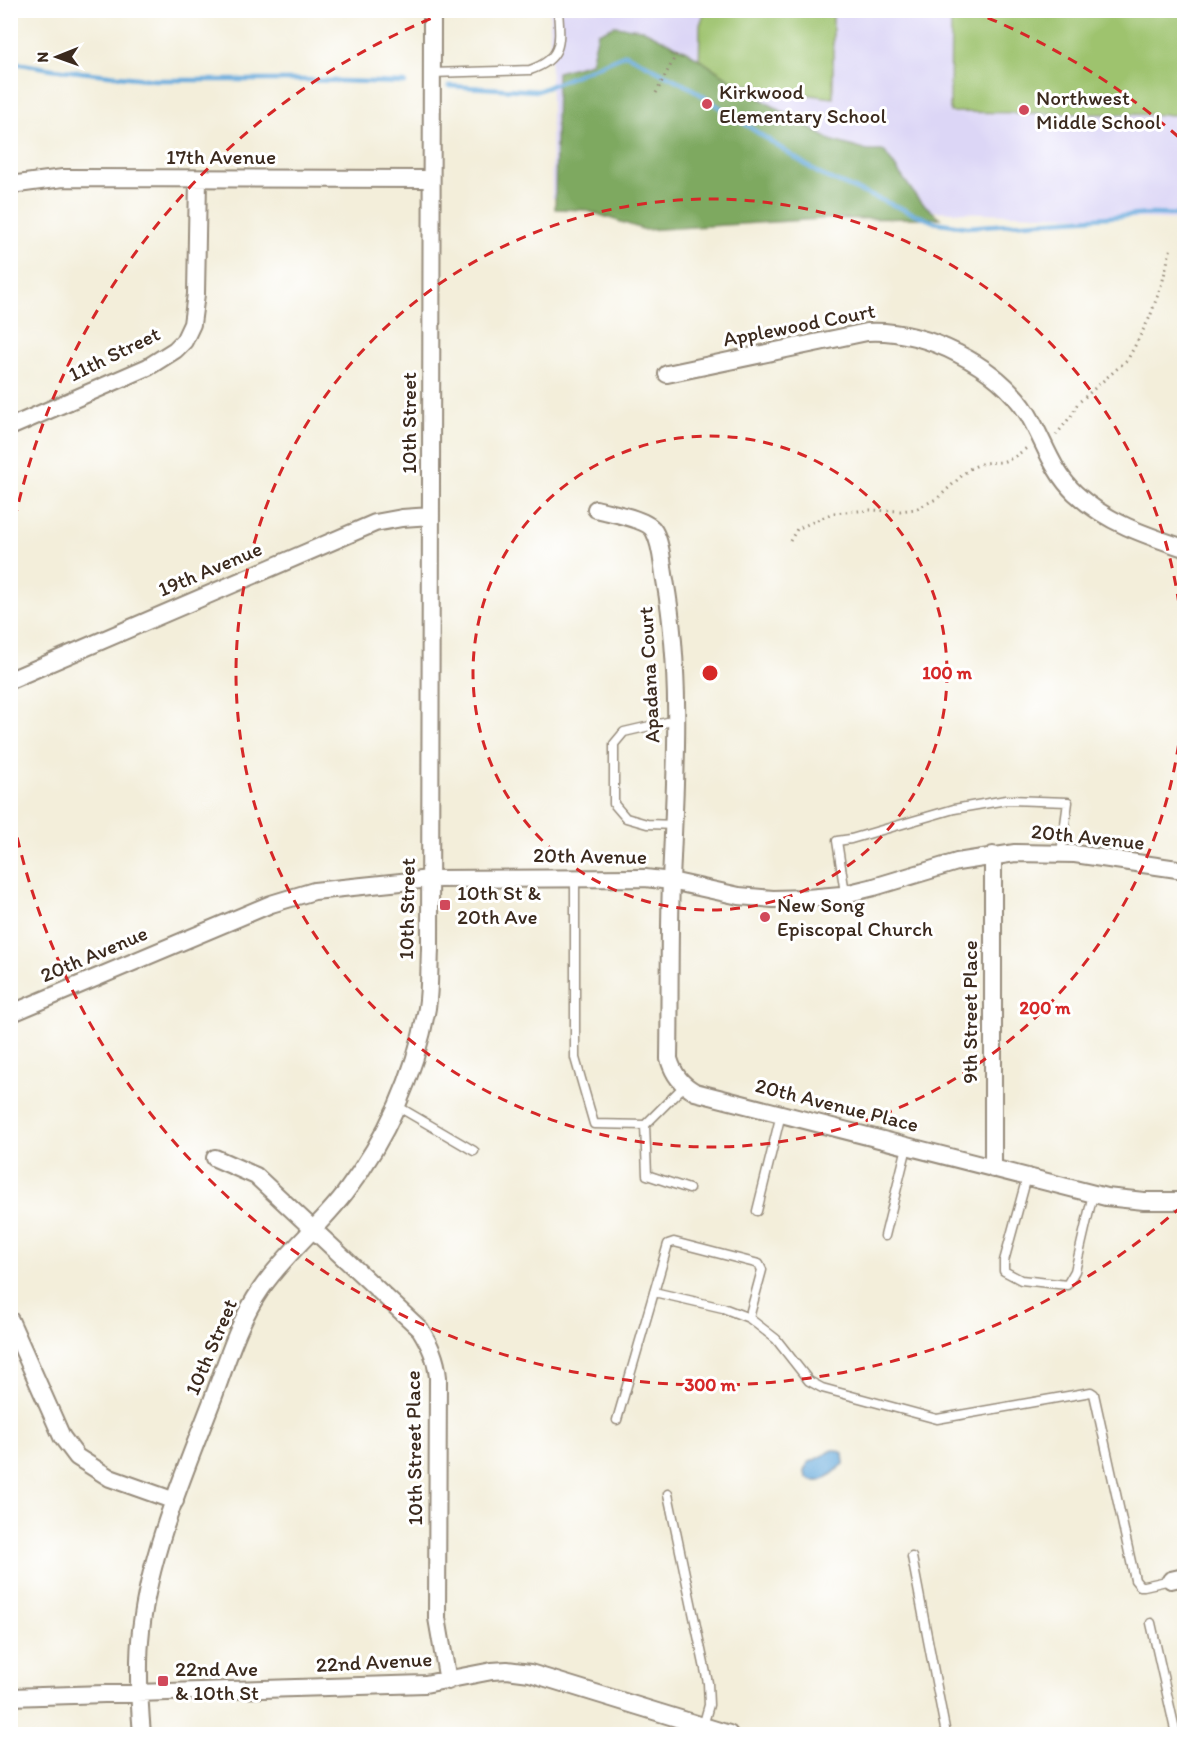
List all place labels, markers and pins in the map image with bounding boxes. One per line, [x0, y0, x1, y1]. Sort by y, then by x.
place label: Kirkwood Elementary School [719, 79, 887, 128]
place label: Northwest Middle School [1036, 85, 1161, 134]
marker: Kirkwood Elementary School [700, 97, 714, 111]
marker: Northwest Middle School [1017, 103, 1031, 117]
centre of rings [700, 663, 720, 683]
place label: 10th St & 20th Ave [457, 880, 541, 929]
place label: New Song Episcopal Church [777, 892, 933, 941]
marker: 10th St & 20th Ave [438, 898, 452, 912]
marker: New Song Episcopal Church [758, 910, 772, 924]
place label: 22nd Ave & 10th St [175, 1656, 259, 1705]
marker: 22nd Ave & 10th St [156, 1674, 170, 1688]

